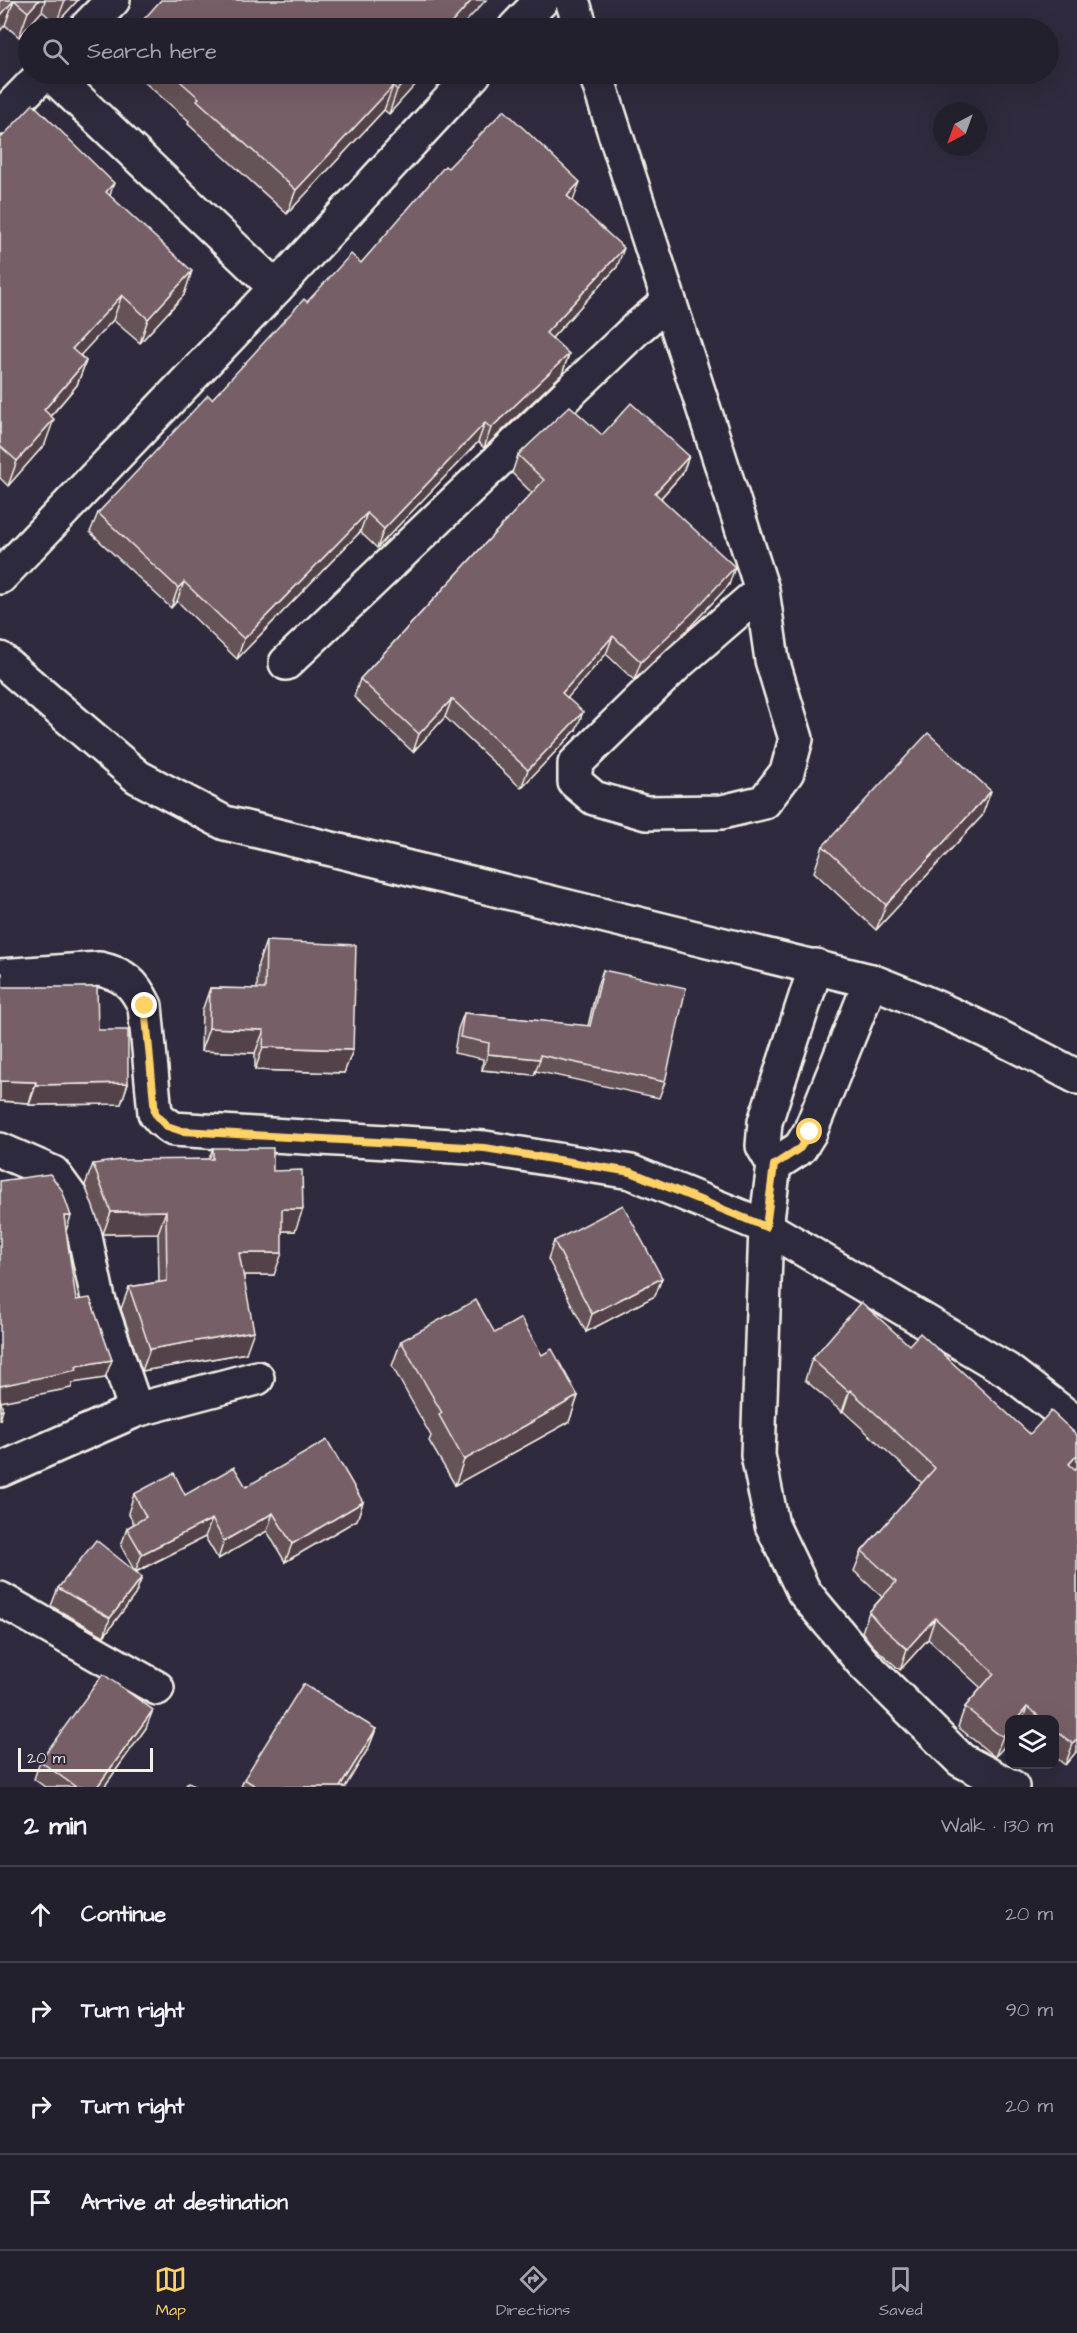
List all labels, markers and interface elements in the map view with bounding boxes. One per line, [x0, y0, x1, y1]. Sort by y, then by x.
search box [18, 18, 1059, 84]
icon: search [39, 35, 72, 68]
text: Search here [87, 36, 217, 67]
north arrow [933, 102, 987, 156]
route end [131, 992, 157, 1018]
route start [796, 1118, 822, 1144]
map controls [1005, 1715, 1059, 1769]
button: layers [1005, 1715, 1059, 1769]
scale bar [18, 1745, 153, 1772]
text: 20 m [27, 1747, 65, 1769]
text: 2 min [24, 1808, 86, 1844]
text: Walk · 130 m [941, 1812, 1053, 1840]
icon: ahead [24, 1898, 57, 1931]
text: Continue [81, 1899, 166, 1930]
text: 20 m [1005, 1900, 1053, 1928]
icon: right [24, 1994, 57, 2027]
text: Turn right [81, 1995, 184, 2026]
text: 90 m [1005, 1996, 1053, 2024]
icon: right [24, 2090, 57, 2123]
text: Turn right [81, 2091, 184, 2122]
text: 20 m [1005, 2092, 1053, 2120]
icon: arrive [24, 2186, 57, 2219]
text: Arrive at destination [81, 2187, 288, 2218]
tab: Map [154, 2263, 187, 2321]
tab: Directions [496, 2263, 570, 2321]
tab: Saved [879, 2263, 923, 2321]

